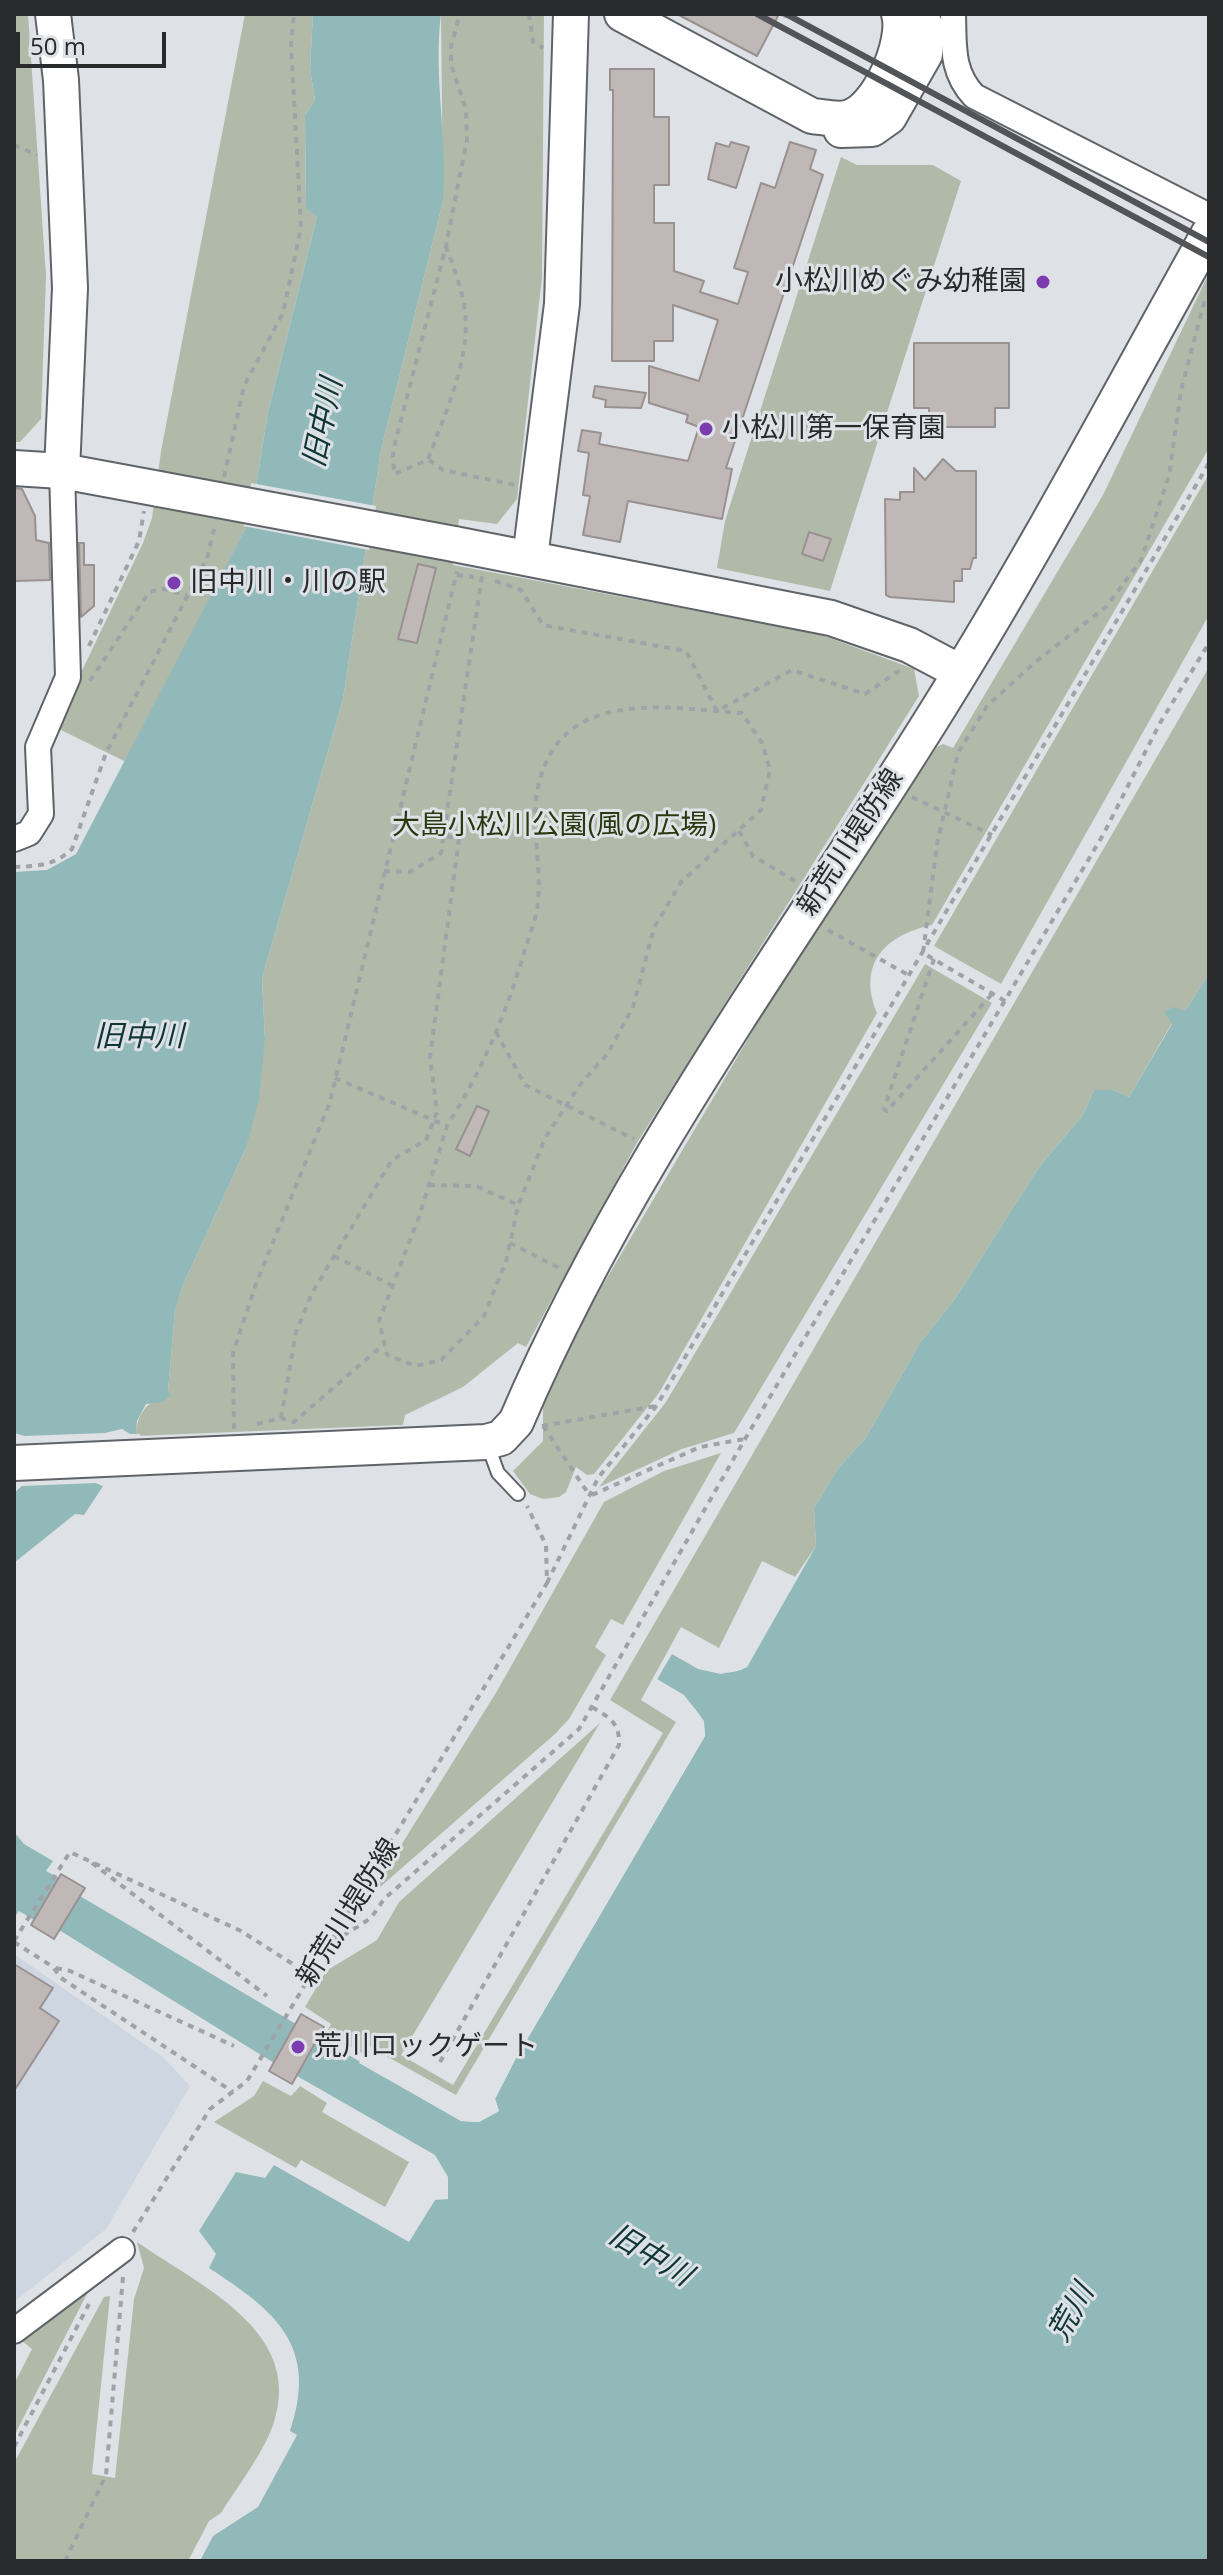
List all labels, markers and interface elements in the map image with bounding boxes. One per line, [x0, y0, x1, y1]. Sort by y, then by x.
scale bar [20, 16, 170, 66]
text: 50 m [30, 29, 86, 62]
place label: 小松川めぐみ幼稚園 [775, 265, 1027, 299]
marker: 小松川めぐみ幼稚園 [1034, 273, 1052, 291]
water label: 旧中川 [297, 375, 351, 471]
place label: 小松川第一保育園 [722, 412, 946, 446]
marker: 小松川第一保育園 [697, 420, 715, 438]
place label: 旧中川・川の駅 [190, 566, 386, 600]
marker: 旧中川・川の駅 [165, 574, 183, 592]
street label: 新荒川堤防線 [791, 763, 911, 923]
park label: 大島小松川公園(風の広場) [392, 809, 716, 843]
water label: 旧中川 [94, 1019, 184, 1055]
street label: 新荒川堤防線 [290, 1833, 408, 1993]
place label: 荒川ロックゲート [314, 2030, 538, 2064]
marker: 荒川ロックゲート [289, 2038, 307, 2056]
water label: 旧中川 [602, 2217, 698, 2295]
water label: 荒川 [1042, 2278, 1102, 2348]

